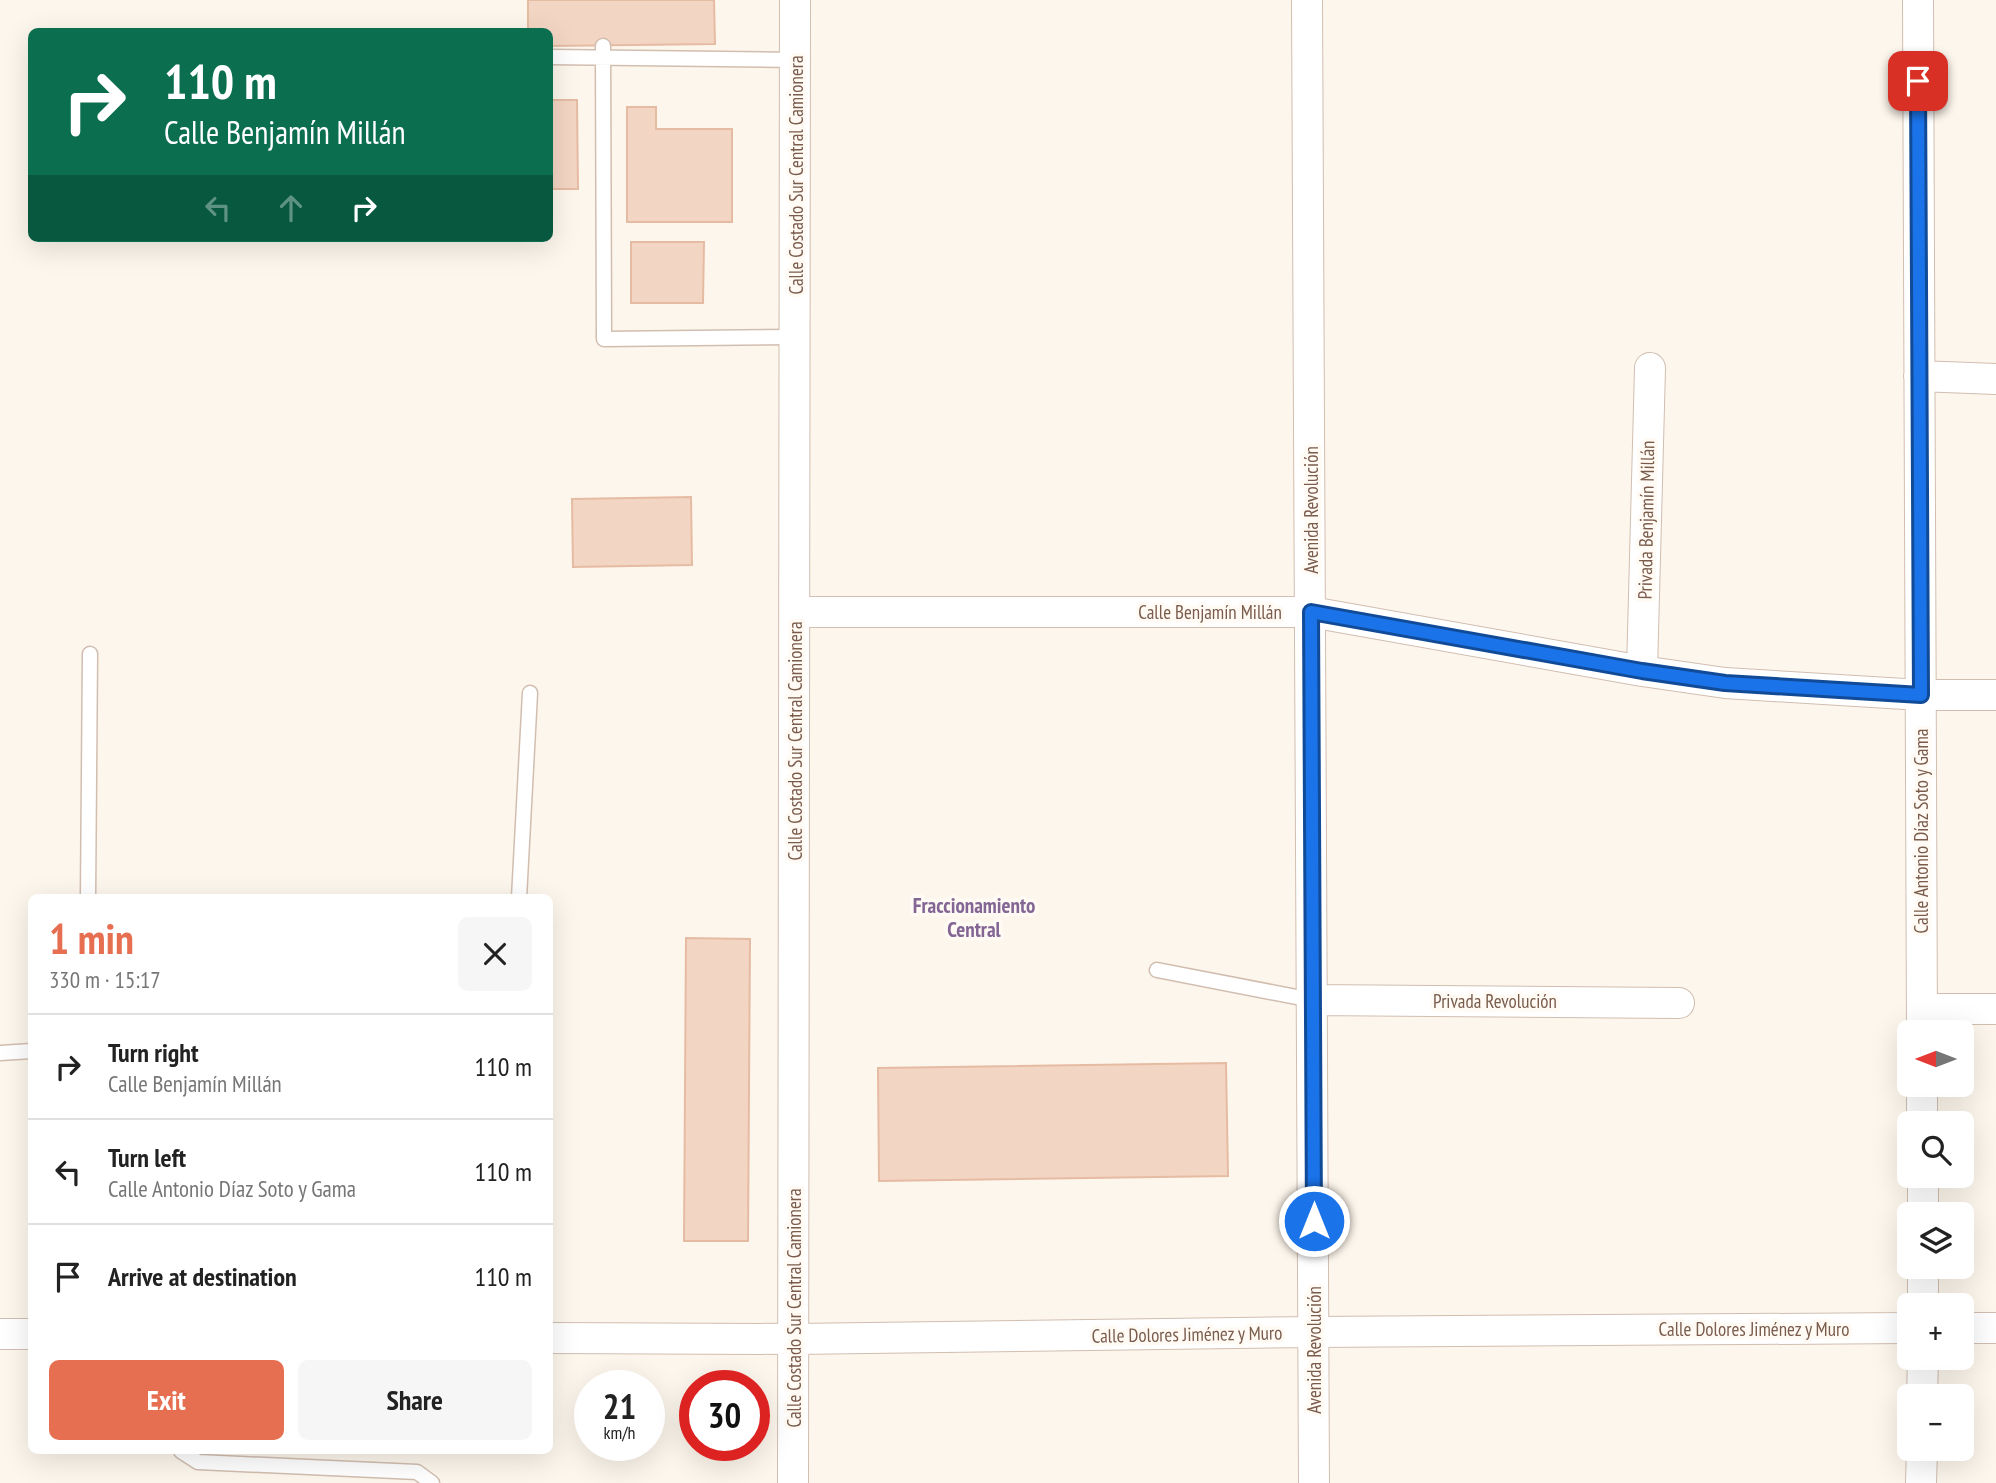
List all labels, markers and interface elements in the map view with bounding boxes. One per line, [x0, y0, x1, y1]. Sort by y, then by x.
text: 110 m [164, 49, 277, 113]
pin [1888, 51, 1948, 111]
street label: Calle Costado Sur Central Camionera [784, 55, 808, 295]
icon: right [49, 56, 140, 147]
icon: arrive [1899, 62, 1937, 100]
text: Calle Benjamín Millán [164, 111, 406, 153]
icon: left [199, 189, 237, 227]
icon: ahead [272, 189, 310, 227]
icon: right [345, 189, 383, 227]
street label: Privada Benjamín Millán [1633, 440, 1659, 600]
street label: Avenida Revolución [1299, 446, 1323, 574]
street label: Calle Benjamín Millán [1138, 600, 1282, 624]
street label: Calle Costado Sur Central Camionera [783, 621, 807, 861]
street label: Calle Antonio Díaz Soto y Gama [1909, 729, 1933, 933]
district label: Fraccionamiento Central [913, 892, 1035, 943]
text: 1 min [49, 911, 134, 966]
button: close [458, 917, 532, 991]
text: 330 m · 15:17 [49, 965, 161, 994]
street label: Privada Revolución [1433, 989, 1557, 1013]
north arrow [1897, 1020, 1974, 1097]
map controls [1897, 1020, 1974, 1461]
text: Turn right [108, 1036, 199, 1069]
icon: right [49, 1048, 87, 1086]
text: 110 m [474, 1050, 532, 1083]
text: Calle Benjamín Millán [108, 1069, 282, 1098]
button: search [1897, 1111, 1974, 1188]
text: Turn left [108, 1141, 186, 1174]
icon: left [49, 1153, 87, 1191]
text: 110 m [474, 1155, 532, 1188]
text: Calle Antonio Díaz Soto y Gama [108, 1174, 356, 1203]
position arrow [1277, 1184, 1351, 1258]
street label: Calle Costado Sur Central Camionera [782, 1188, 806, 1428]
button: layers [1897, 1202, 1974, 1279]
icon: arrive [49, 1258, 87, 1296]
text: Arrive at destination [108, 1260, 297, 1293]
text: 110 m [474, 1260, 532, 1293]
street label: Avenida Revolución [1302, 1286, 1326, 1414]
button: + [1897, 1293, 1974, 1370]
street label: Calle Dolores Jiménez y Muro [1659, 1317, 1849, 1341]
street label: Calle Dolores Jiménez y Muro [1091, 1320, 1283, 1348]
button: Exit [49, 1360, 284, 1440]
button: Share [298, 1360, 532, 1440]
speed limit sign: 30 [679, 1370, 770, 1461]
text: 21 [603, 1383, 636, 1429]
button: − [1897, 1384, 1974, 1461]
text: km/h [604, 1421, 635, 1444]

